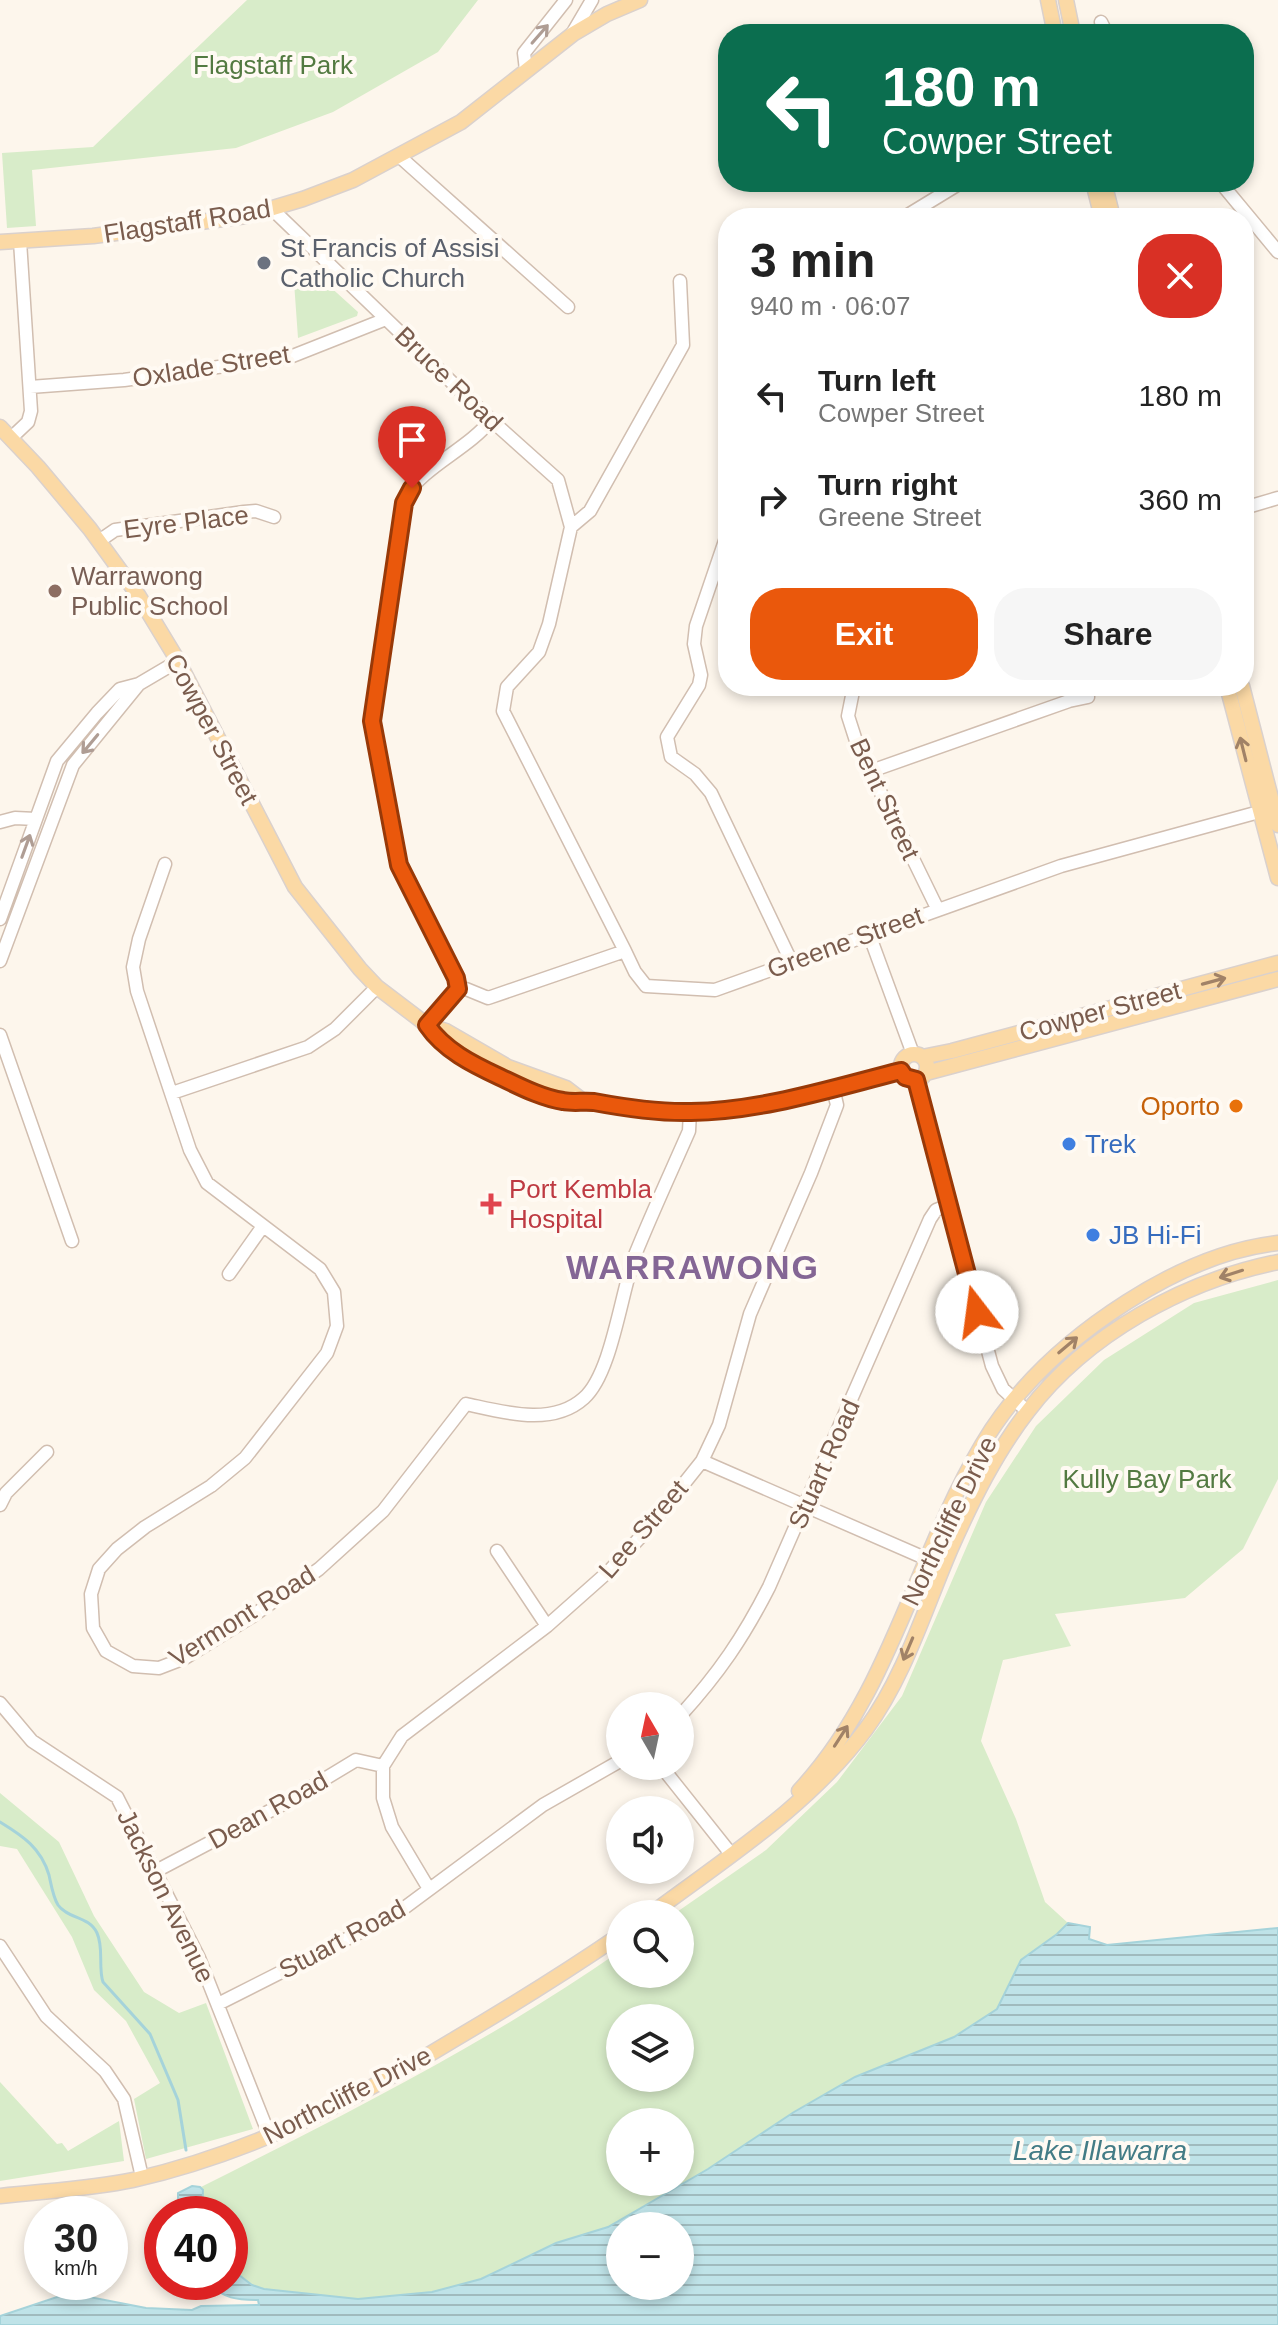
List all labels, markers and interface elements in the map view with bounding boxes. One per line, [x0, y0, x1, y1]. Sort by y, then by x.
one-way arrow [531, 24, 549, 44]
park label: Flagstaff Park [193, 50, 354, 80]
text: 180 m [882, 55, 1041, 118]
icon: left [750, 56, 854, 160]
text: Cowper Street [882, 121, 1112, 162]
street label: Flagstaff Road [101, 193, 273, 249]
place label: St Francis of Assisi Catholic Church [280, 233, 500, 293]
text: 3 min [750, 234, 875, 287]
button: close [1138, 234, 1222, 318]
marker: St Francis of Assisi Catholic Church [255, 254, 273, 272]
text: 940 m · 06:07 [750, 291, 910, 321]
street label: Bruce Road [389, 321, 509, 437]
street label: Oxlade Street [130, 339, 293, 393]
text: Turn left [818, 364, 936, 397]
icon: left [750, 374, 794, 418]
text: 180 m [1139, 379, 1222, 412]
text: Cowper Street [818, 398, 984, 428]
pin [378, 406, 446, 488]
icon: arrive [390, 418, 434, 462]
text: Turn right [818, 468, 957, 501]
icon: right [750, 478, 794, 522]
text: 360 m [1139, 483, 1222, 516]
street label: Eyre Place [122, 499, 250, 545]
text: Greene Street [818, 502, 981, 532]
place label: Warrawong Public School [71, 561, 229, 621]
marker: Warrawong Public School [46, 582, 64, 600]
button: Exit [750, 588, 978, 680]
button: Share [994, 588, 1222, 680]
street label: Cowper Street [160, 649, 265, 810]
one-way arrow [81, 734, 99, 754]
street label: Bent Street [844, 734, 926, 865]
one-way arrow [1234, 736, 1249, 762]
one-way arrow [20, 834, 34, 858]
street label: Greene Street [763, 900, 928, 984]
one-way arrow [1201, 973, 1227, 988]
street label: Cowper Street [1016, 975, 1185, 1047]
place label: Oporto [1141, 1091, 1220, 1121]
marker: Oporto [1227, 1097, 1245, 1115]
place label: Trek [1085, 1129, 1137, 1159]
marker: Trek [1060, 1135, 1078, 1153]
place label: Port Kembla Hospital [509, 1174, 653, 1234]
marker: Port Kembla Hospital [480, 1193, 502, 1215]
place label: JB Hi-Fi [1109, 1220, 1201, 1250]
marker: JB Hi-Fi [1084, 1226, 1102, 1244]
district label: WARRAWONG [566, 1248, 820, 1286]
one-way arrow [1219, 1267, 1245, 1282]
position arrow [935, 1270, 1019, 1354]
one-way arrow [1058, 1336, 1078, 1354]
street label: Stuart Road [782, 1395, 866, 1533]
street label: Northcliffe Drive [895, 1432, 1003, 1610]
park label: Kully Bay Park [1062, 1464, 1233, 1494]
street label: Lee Street [592, 1473, 694, 1584]
street label: Vermont Road [164, 1559, 320, 1673]
one-way arrow [900, 1636, 915, 1661]
north arrow [606, 1692, 694, 1780]
map controls [606, 1692, 694, 2300]
one-way arrow [833, 1726, 849, 1748]
street label: Dean Road [203, 1765, 333, 1855]
button: sound [606, 1796, 694, 1884]
street label: Jackson Avenue [111, 1805, 221, 1987]
street label: Stuart Road [274, 1893, 410, 1985]
button: search [606, 1900, 694, 1988]
button: layers [606, 2004, 694, 2092]
street label: Northcliffe Drive [258, 2040, 436, 2150]
button: + [606, 2108, 694, 2196]
water label: Lake Illawarra [1013, 2135, 1187, 2166]
speed limit sign: 40 [144, 2196, 248, 2300]
button: − [606, 2212, 694, 2300]
text: 30 [54, 2216, 98, 2260]
text: km/h [54, 2257, 98, 2279]

